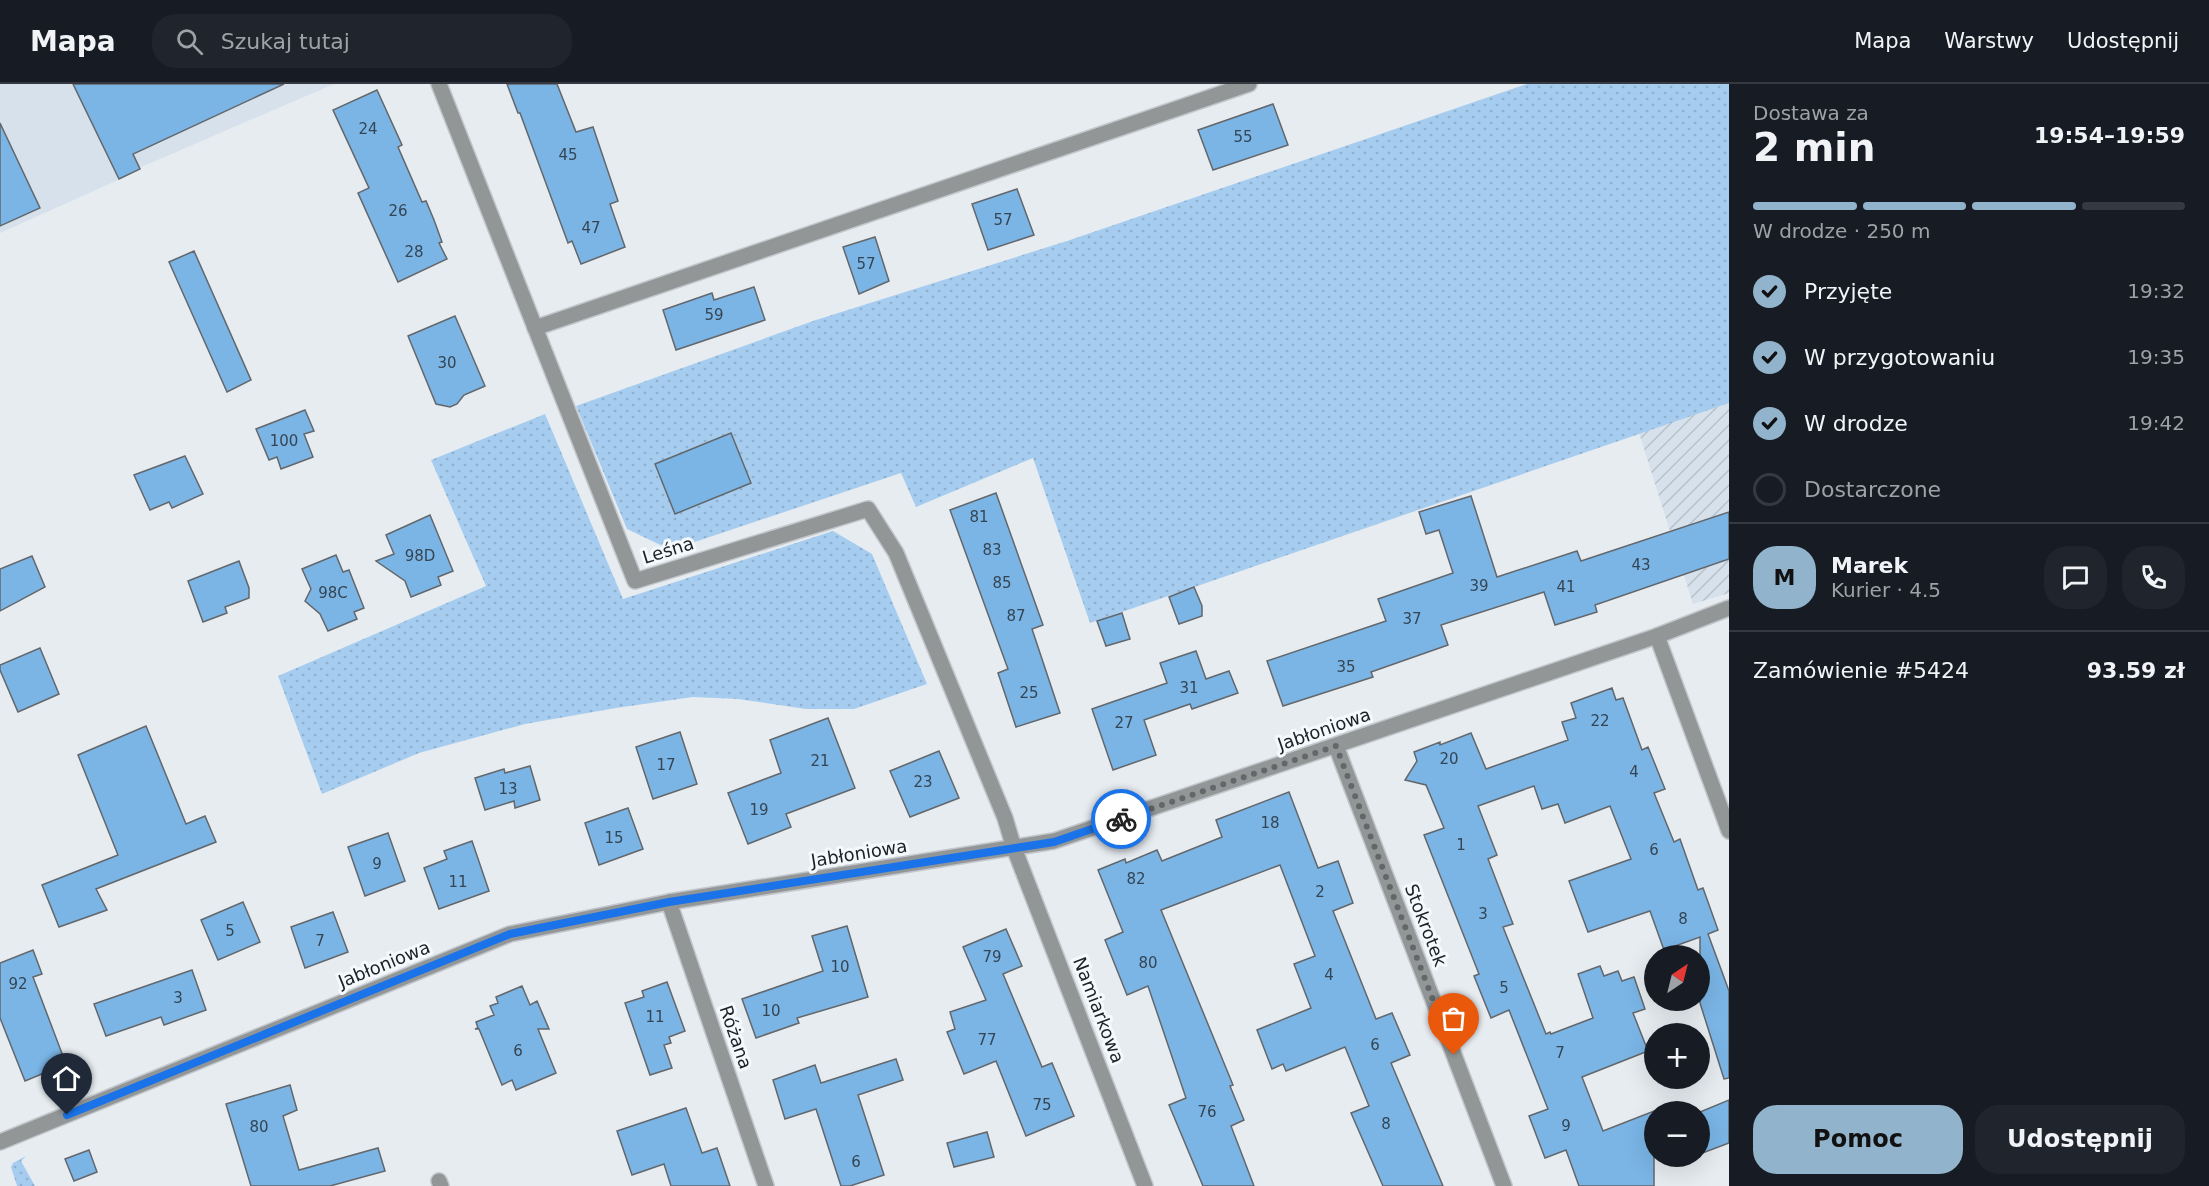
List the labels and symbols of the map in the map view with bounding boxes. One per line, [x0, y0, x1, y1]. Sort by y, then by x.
house number: 24 [358, 120, 378, 138]
house number: 55 [1233, 128, 1253, 146]
house number: 45 [558, 146, 578, 164]
house number: 26 [388, 202, 408, 220]
house number: 57 [993, 211, 1013, 229]
house number: 47 [581, 219, 601, 237]
house number: 28 [404, 243, 424, 261]
house number: 57 [856, 255, 876, 273]
house number: 59 [704, 306, 724, 324]
house number: 30 [437, 354, 457, 372]
house number: 100 [270, 432, 298, 450]
house number: 81 [969, 508, 989, 526]
street label: Leśna [640, 532, 696, 568]
house number: 83 [982, 541, 1002, 559]
house number: 98D [405, 547, 435, 565]
house number: 43 [1631, 556, 1651, 574]
house number: 85 [992, 574, 1012, 592]
house number: 39 [1469, 577, 1489, 595]
house number: 41 [1556, 578, 1576, 596]
house number: 98C [318, 584, 348, 602]
house number: 87 [1006, 607, 1026, 625]
house number: 37 [1402, 610, 1422, 628]
house number: 35 [1336, 658, 1356, 676]
house number: 31 [1179, 679, 1199, 697]
house number: 25 [1019, 684, 1039, 702]
street label: Jabłoniowa [1274, 703, 1373, 755]
house number: 22 [1590, 712, 1610, 730]
house number: 27 [1114, 714, 1134, 732]
house number: 20 [1439, 750, 1459, 768]
house number: 21 [810, 752, 830, 770]
house number: 17 [656, 756, 676, 774]
house number: 4 [1629, 763, 1639, 781]
house number: 23 [913, 773, 933, 791]
house number: 13 [498, 780, 518, 798]
courier [1091, 789, 1151, 849]
house number: 19 [749, 801, 769, 819]
house number: 18 [1260, 814, 1280, 832]
house number: 15 [604, 829, 624, 847]
street label: Jabłoniowa [808, 835, 909, 871]
house number: 1 [1456, 836, 1466, 854]
house number: 6 [1649, 841, 1659, 859]
house number: 9 [372, 855, 382, 873]
house number: 82 [1126, 870, 1146, 888]
house number: 11 [448, 873, 468, 891]
street label: Stokrotek [1401, 881, 1452, 970]
house number: 2 [1315, 883, 1325, 901]
house number: 3 [1478, 905, 1488, 923]
house number: 8 [1678, 910, 1688, 928]
house number: 5 [225, 922, 235, 940]
house number: 7 [315, 932, 325, 950]
street label: Jabłoniowa [334, 936, 433, 992]
north arrow [1644, 945, 1710, 1011]
house number: 79 [982, 948, 1002, 966]
street label: Namiarkowa [1069, 954, 1129, 1066]
house number: 80 [1138, 954, 1158, 972]
house number: 10 [830, 958, 850, 976]
house number: 4 [1324, 966, 1334, 984]
house number: 92 [8, 975, 28, 993]
house number: 5 [1499, 979, 1509, 997]
house number: 3 [173, 989, 183, 1007]
pin [1428, 993, 1479, 1055]
house number: 10 [761, 1002, 781, 1020]
street label: Różana [715, 1003, 757, 1071]
house number: 11 [645, 1008, 665, 1026]
house number: 77 [977, 1031, 997, 1049]
house number: 6 [1370, 1036, 1380, 1054]
house number: 6 [513, 1042, 523, 1060]
house number: 7 [1555, 1044, 1565, 1062]
pin [41, 1053, 92, 1115]
house number: 75 [1032, 1096, 1052, 1114]
house number: 76 [1197, 1103, 1217, 1121]
house number: 8 [1381, 1115, 1391, 1133]
house number: 9 [1561, 1117, 1571, 1135]
house number: 80 [249, 1118, 269, 1136]
house number: 6 [851, 1153, 861, 1171]

